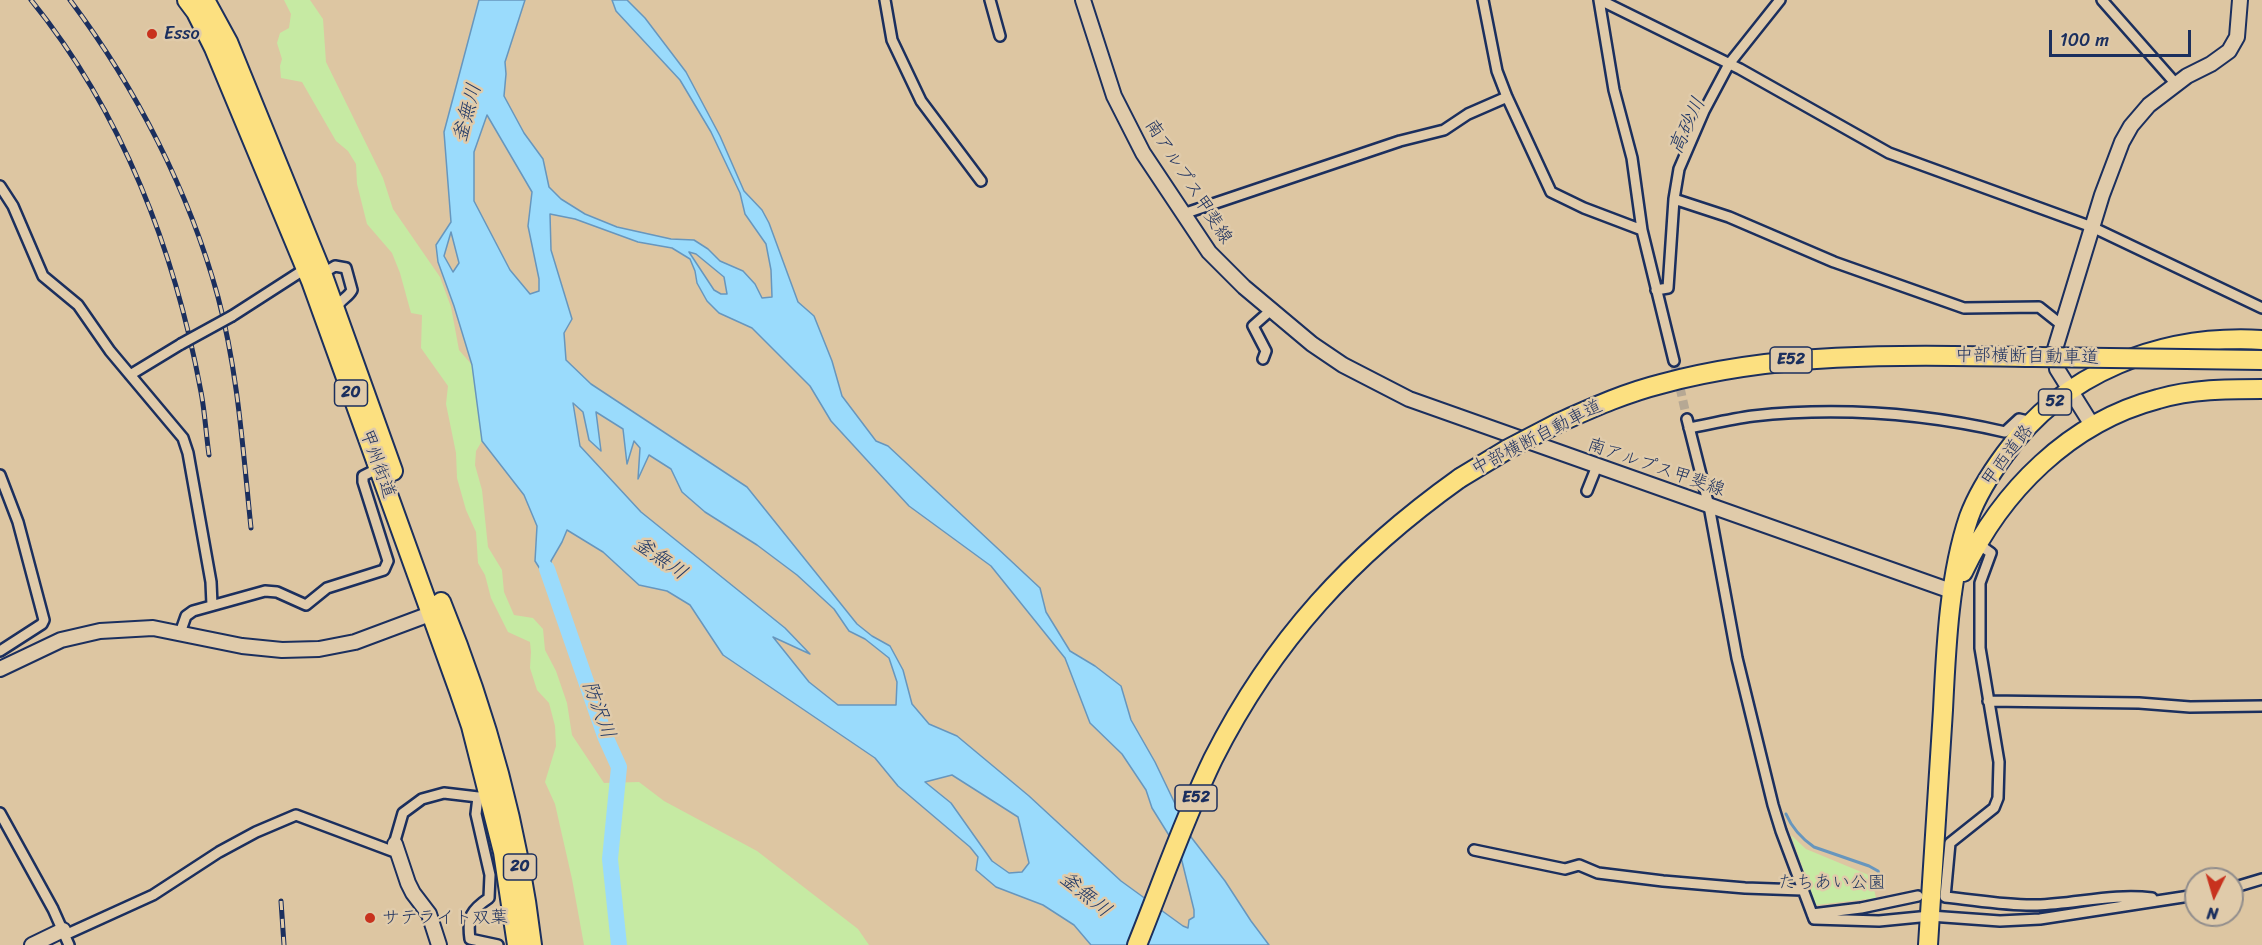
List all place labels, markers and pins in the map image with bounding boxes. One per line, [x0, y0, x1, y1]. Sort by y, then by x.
place label: Esso [164, 23, 200, 45]
marker: Esso [145, 27, 159, 41]
place label: サテライト双葉 [382, 907, 508, 929]
marker: サテライト双葉 [363, 911, 377, 925]

